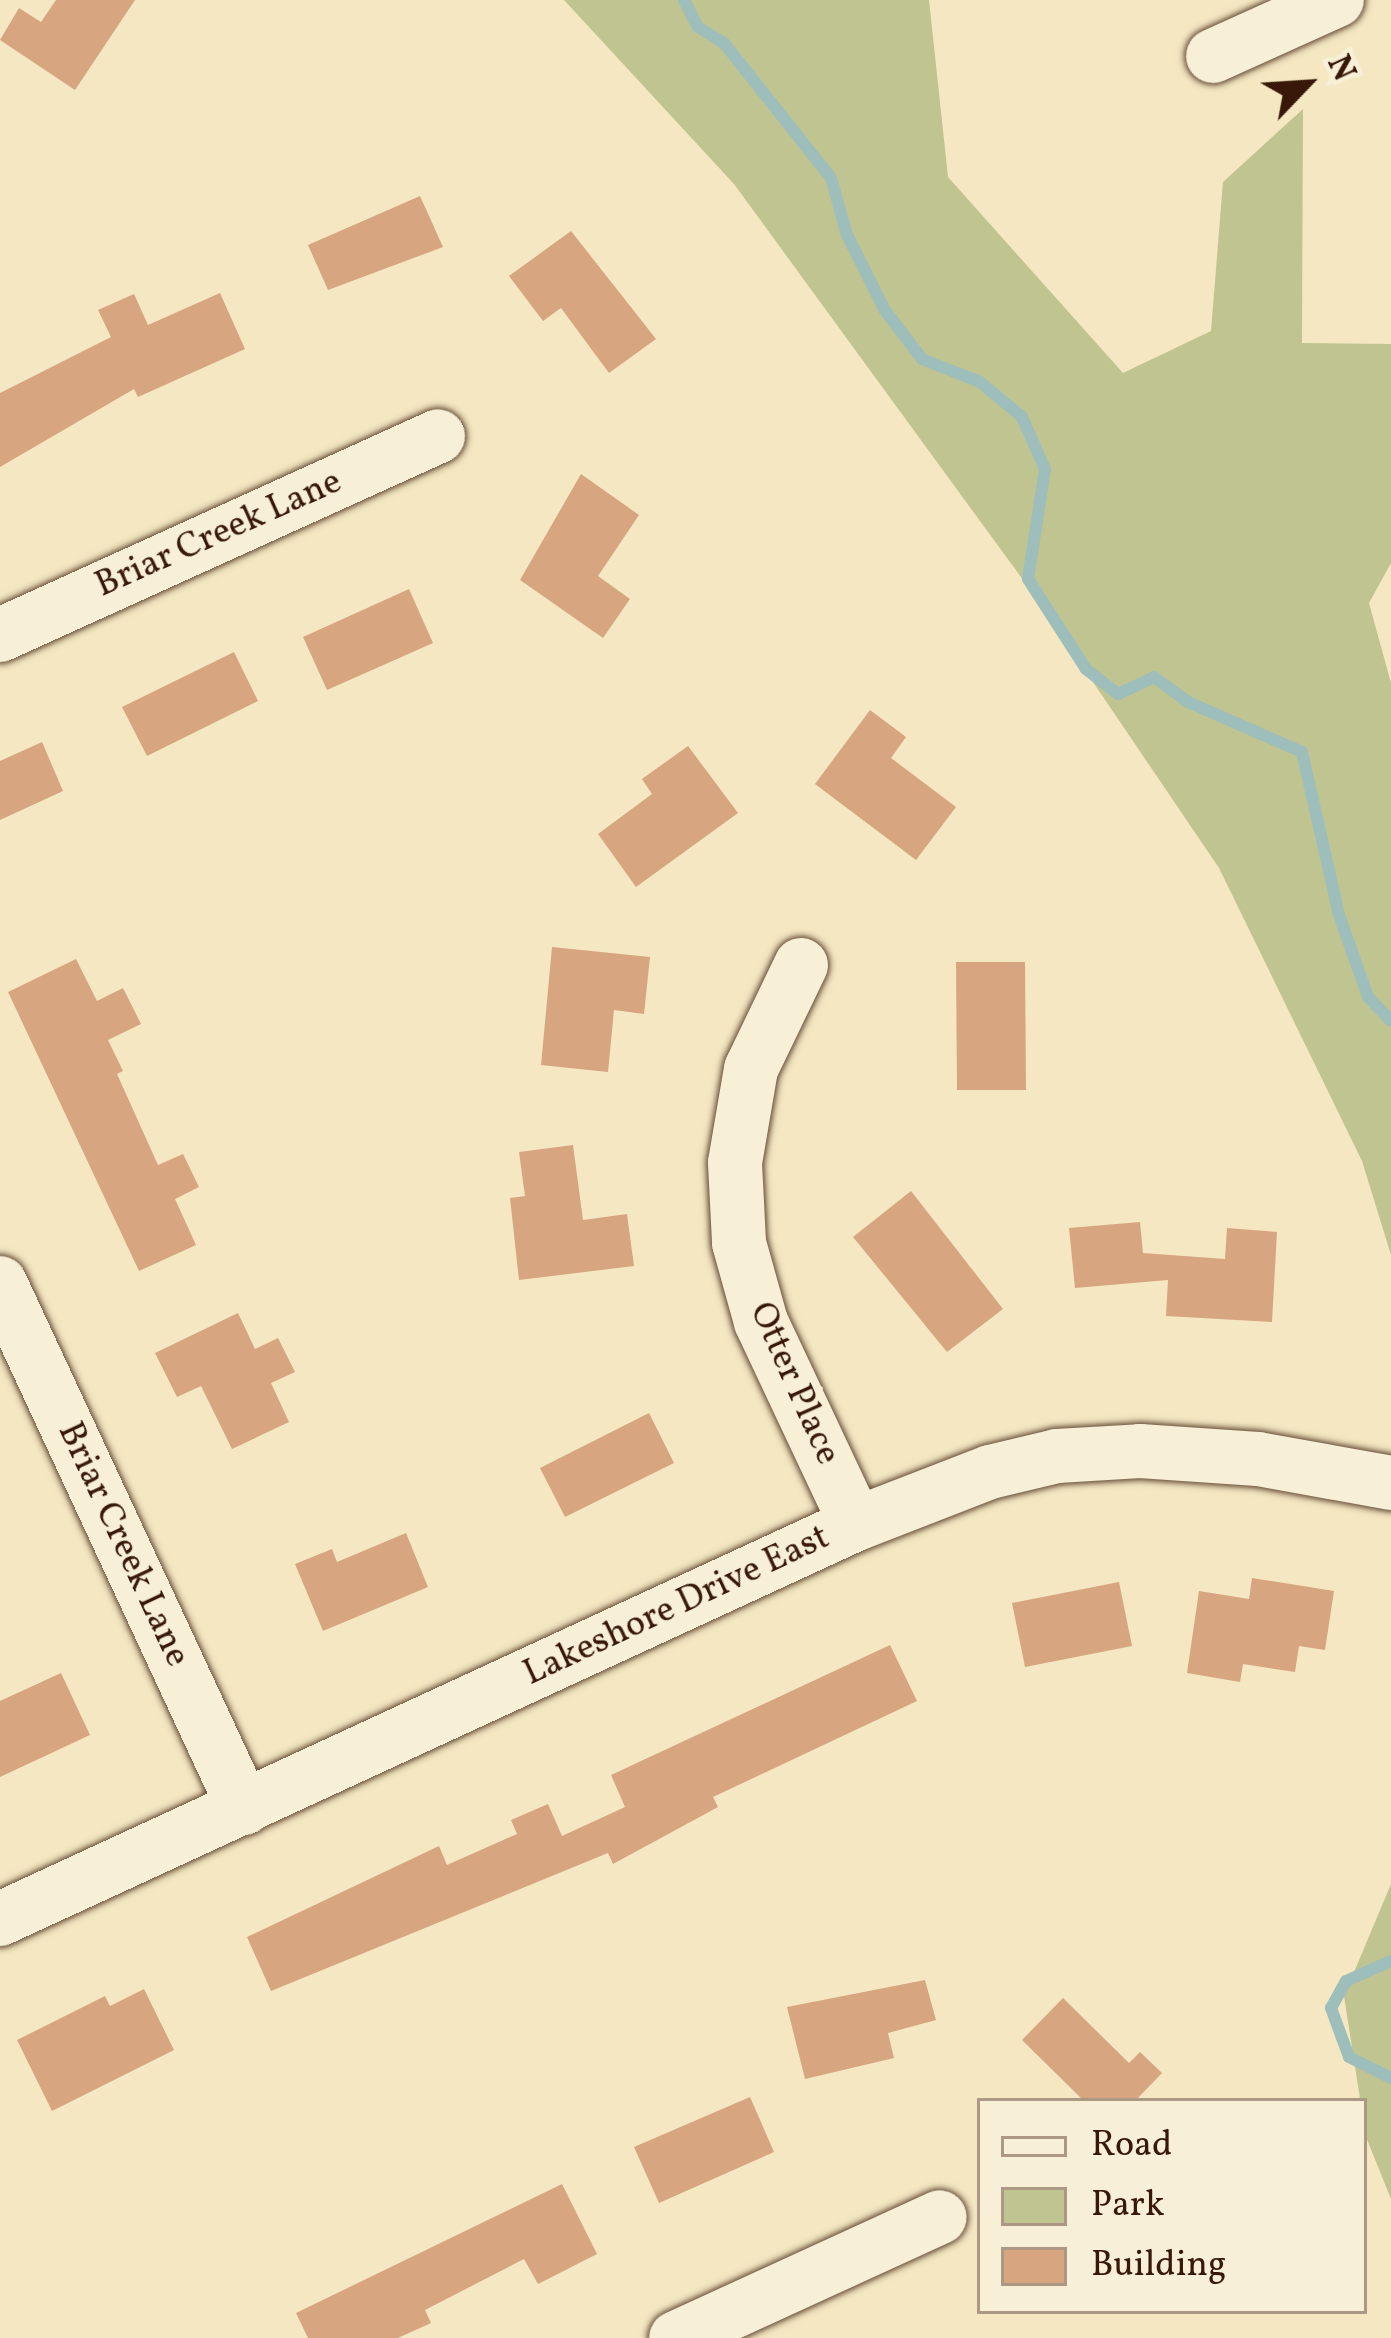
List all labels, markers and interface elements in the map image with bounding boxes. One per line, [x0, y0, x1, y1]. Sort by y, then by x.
north arrow [1247, 24, 1367, 144]
text: N [1314, 48, 1366, 89]
street label: Briar Creek Lane [89, 461, 349, 609]
street label: Otter Place [738, 1296, 848, 1472]
street label: Briar Creek Lane [46, 1416, 198, 1674]
street label: Lakeshore Drive East [517, 1517, 837, 1697]
legend [977, 2098, 1367, 2314]
text: Road [1091, 2121, 1172, 2171]
text: Park [1091, 2181, 1165, 2231]
text: Building [1091, 2241, 1226, 2291]

